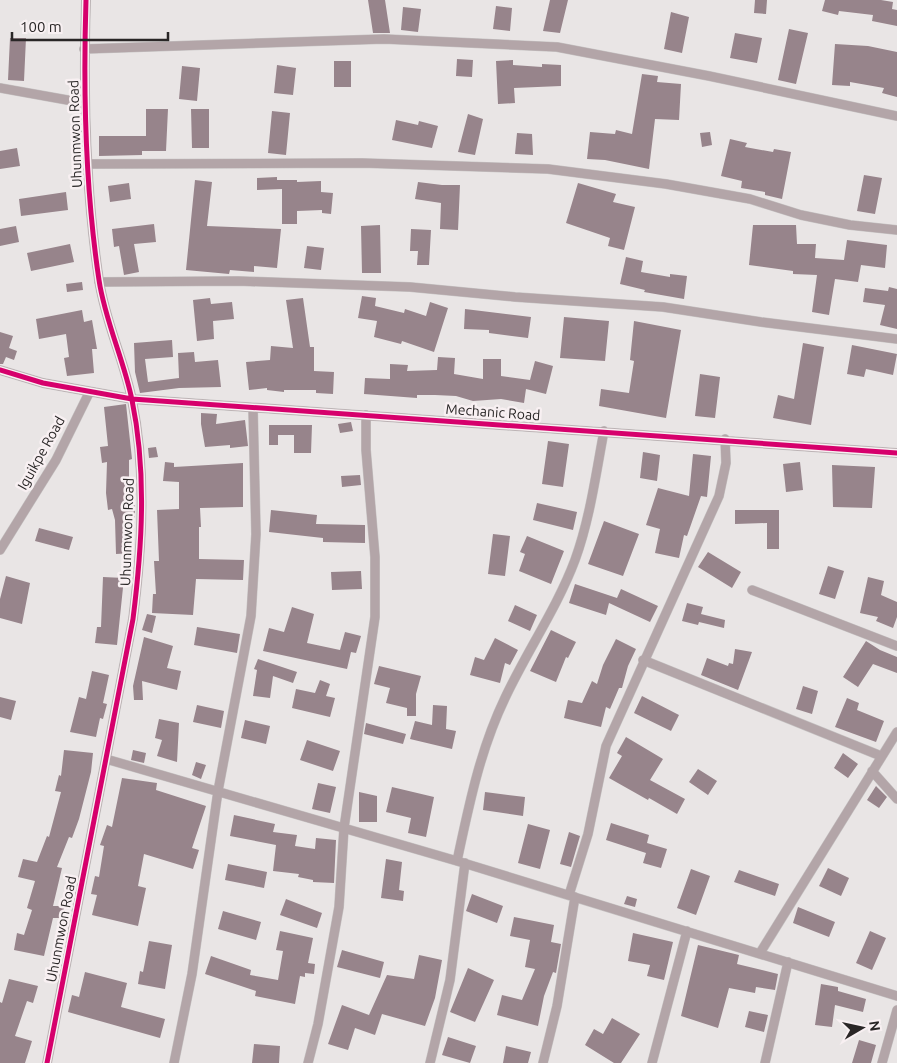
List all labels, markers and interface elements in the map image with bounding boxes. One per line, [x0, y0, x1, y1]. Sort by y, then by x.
scale bar [12, 10, 169, 42]
text: 100 m [20, 18, 62, 35]
street label: Uhunmwon Road [65, 80, 85, 188]
street label: Mechanic Road [445, 401, 541, 423]
street label: Iguikpe Road [14, 413, 68, 493]
street label: Uhunmwon Road [117, 478, 137, 586]
street label: Uhunmwon Road [43, 874, 79, 984]
north arrow [837, 1003, 887, 1053]
text: N [866, 1020, 884, 1032]

